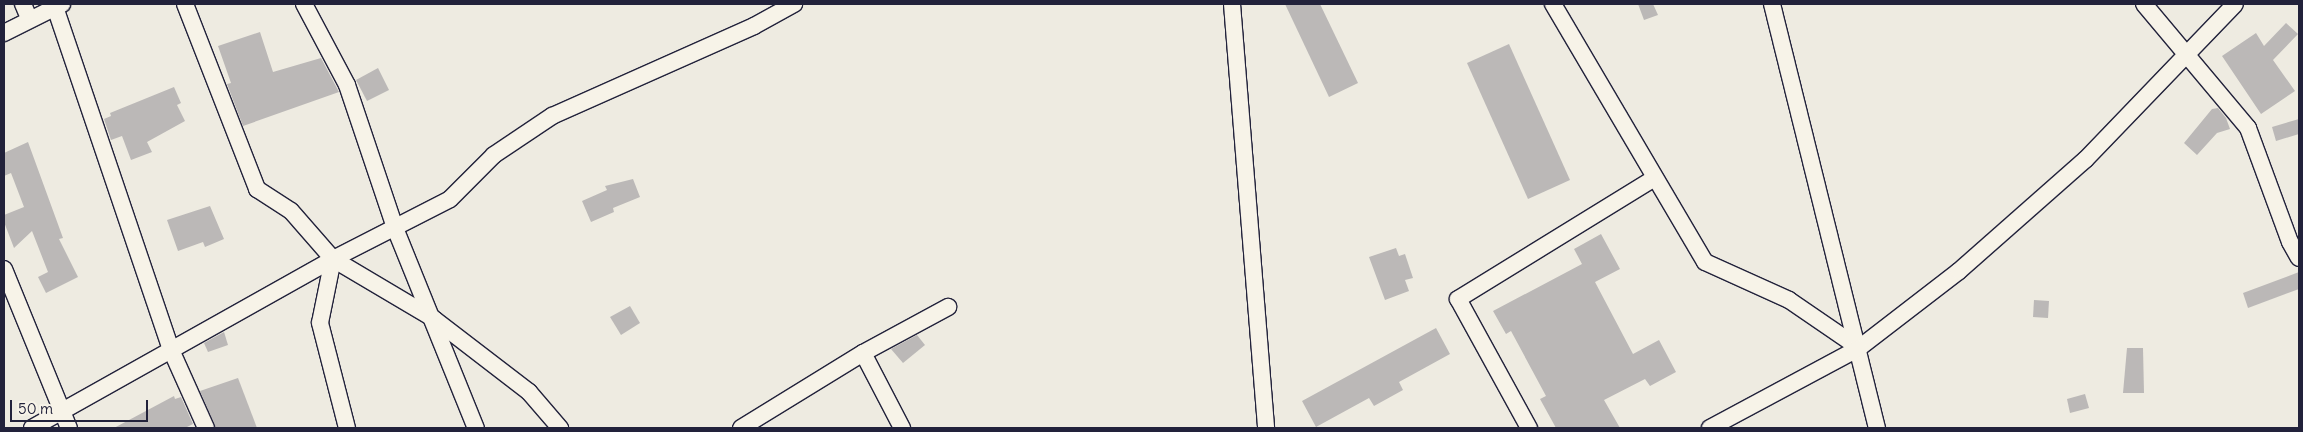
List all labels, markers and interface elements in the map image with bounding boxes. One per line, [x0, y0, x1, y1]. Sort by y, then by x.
scale bar [12, 390, 150, 422]
text: 50 m [18, 399, 53, 418]

